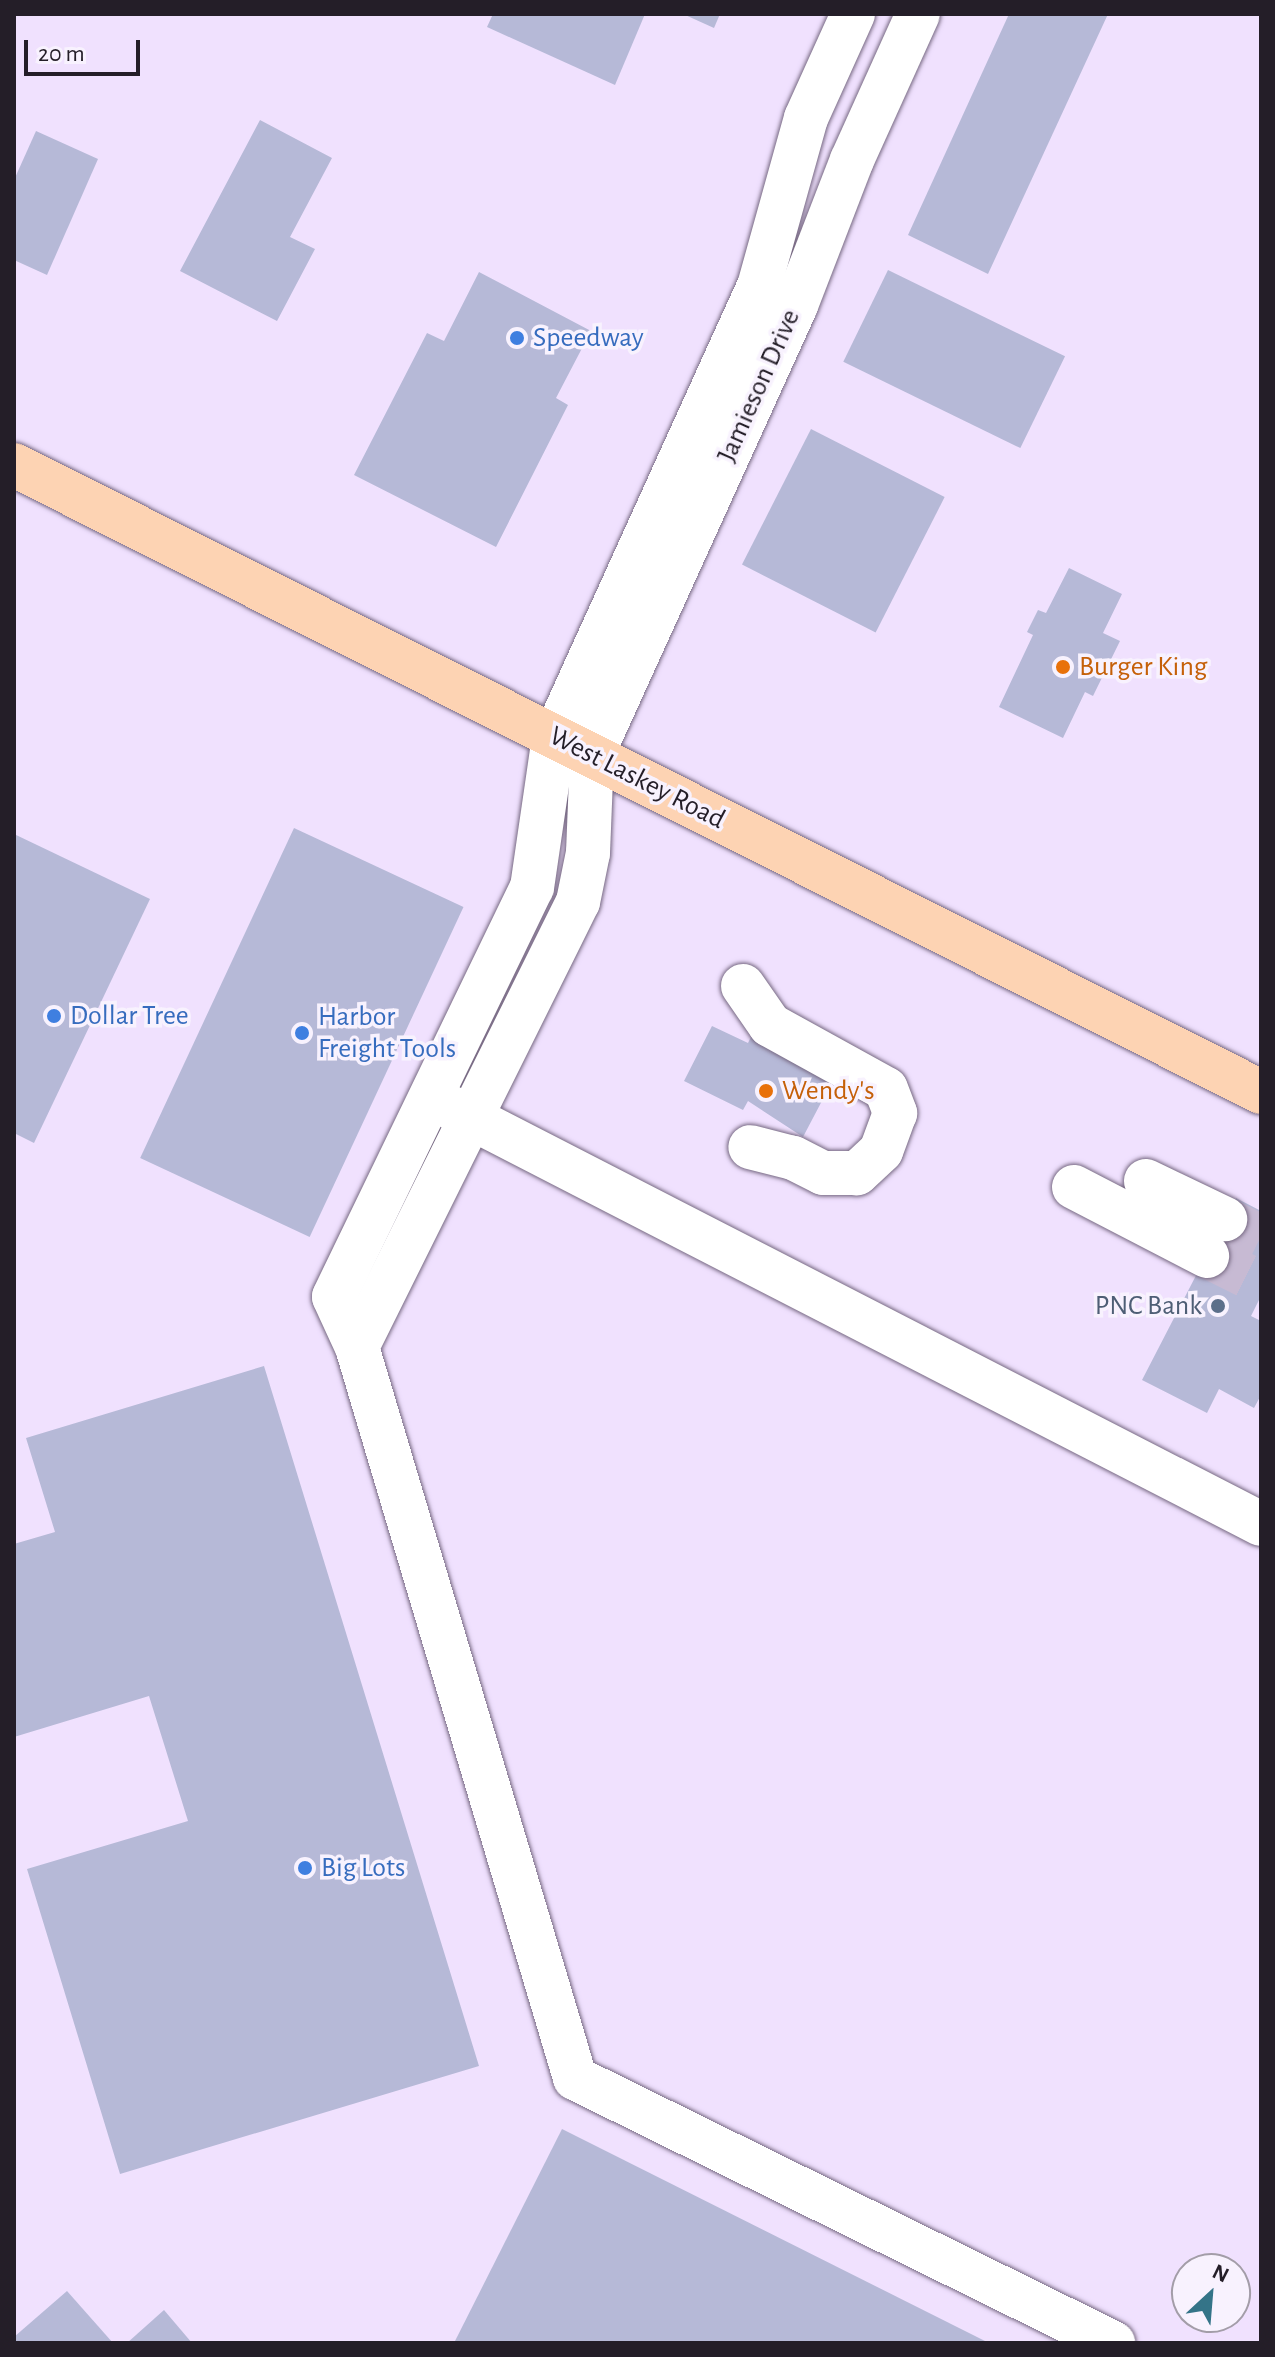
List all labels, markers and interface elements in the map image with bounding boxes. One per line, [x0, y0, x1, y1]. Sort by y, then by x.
scale bar [28, 24, 144, 74]
text: 20 m [38, 42, 85, 66]
street label: Jamieson Drive [710, 304, 808, 468]
place label: Speedway [533, 321, 644, 355]
marker: Speedway [508, 329, 526, 347]
place label: Burger King [1079, 650, 1207, 684]
marker: Burger King [1054, 658, 1072, 676]
street label: West Laskey Road [543, 719, 731, 837]
place label: Dollar Tree [70, 999, 189, 1033]
place label: Harbor Freight Tools [318, 1000, 456, 1066]
marker: Dollar Tree [45, 1007, 63, 1025]
marker: Harbor Freight Tools [293, 1024, 311, 1042]
place label: Wendy's [782, 1074, 875, 1108]
marker: Wendy's [757, 1082, 775, 1100]
place label: PNC Bank [1095, 1289, 1202, 1323]
marker: PNC Bank [1209, 1297, 1227, 1315]
place label: Big Lots [321, 1851, 405, 1885]
marker: Big Lots [296, 1859, 314, 1877]
north arrow [1171, 2253, 1251, 2333]
text: N [1209, 2260, 1232, 2286]

